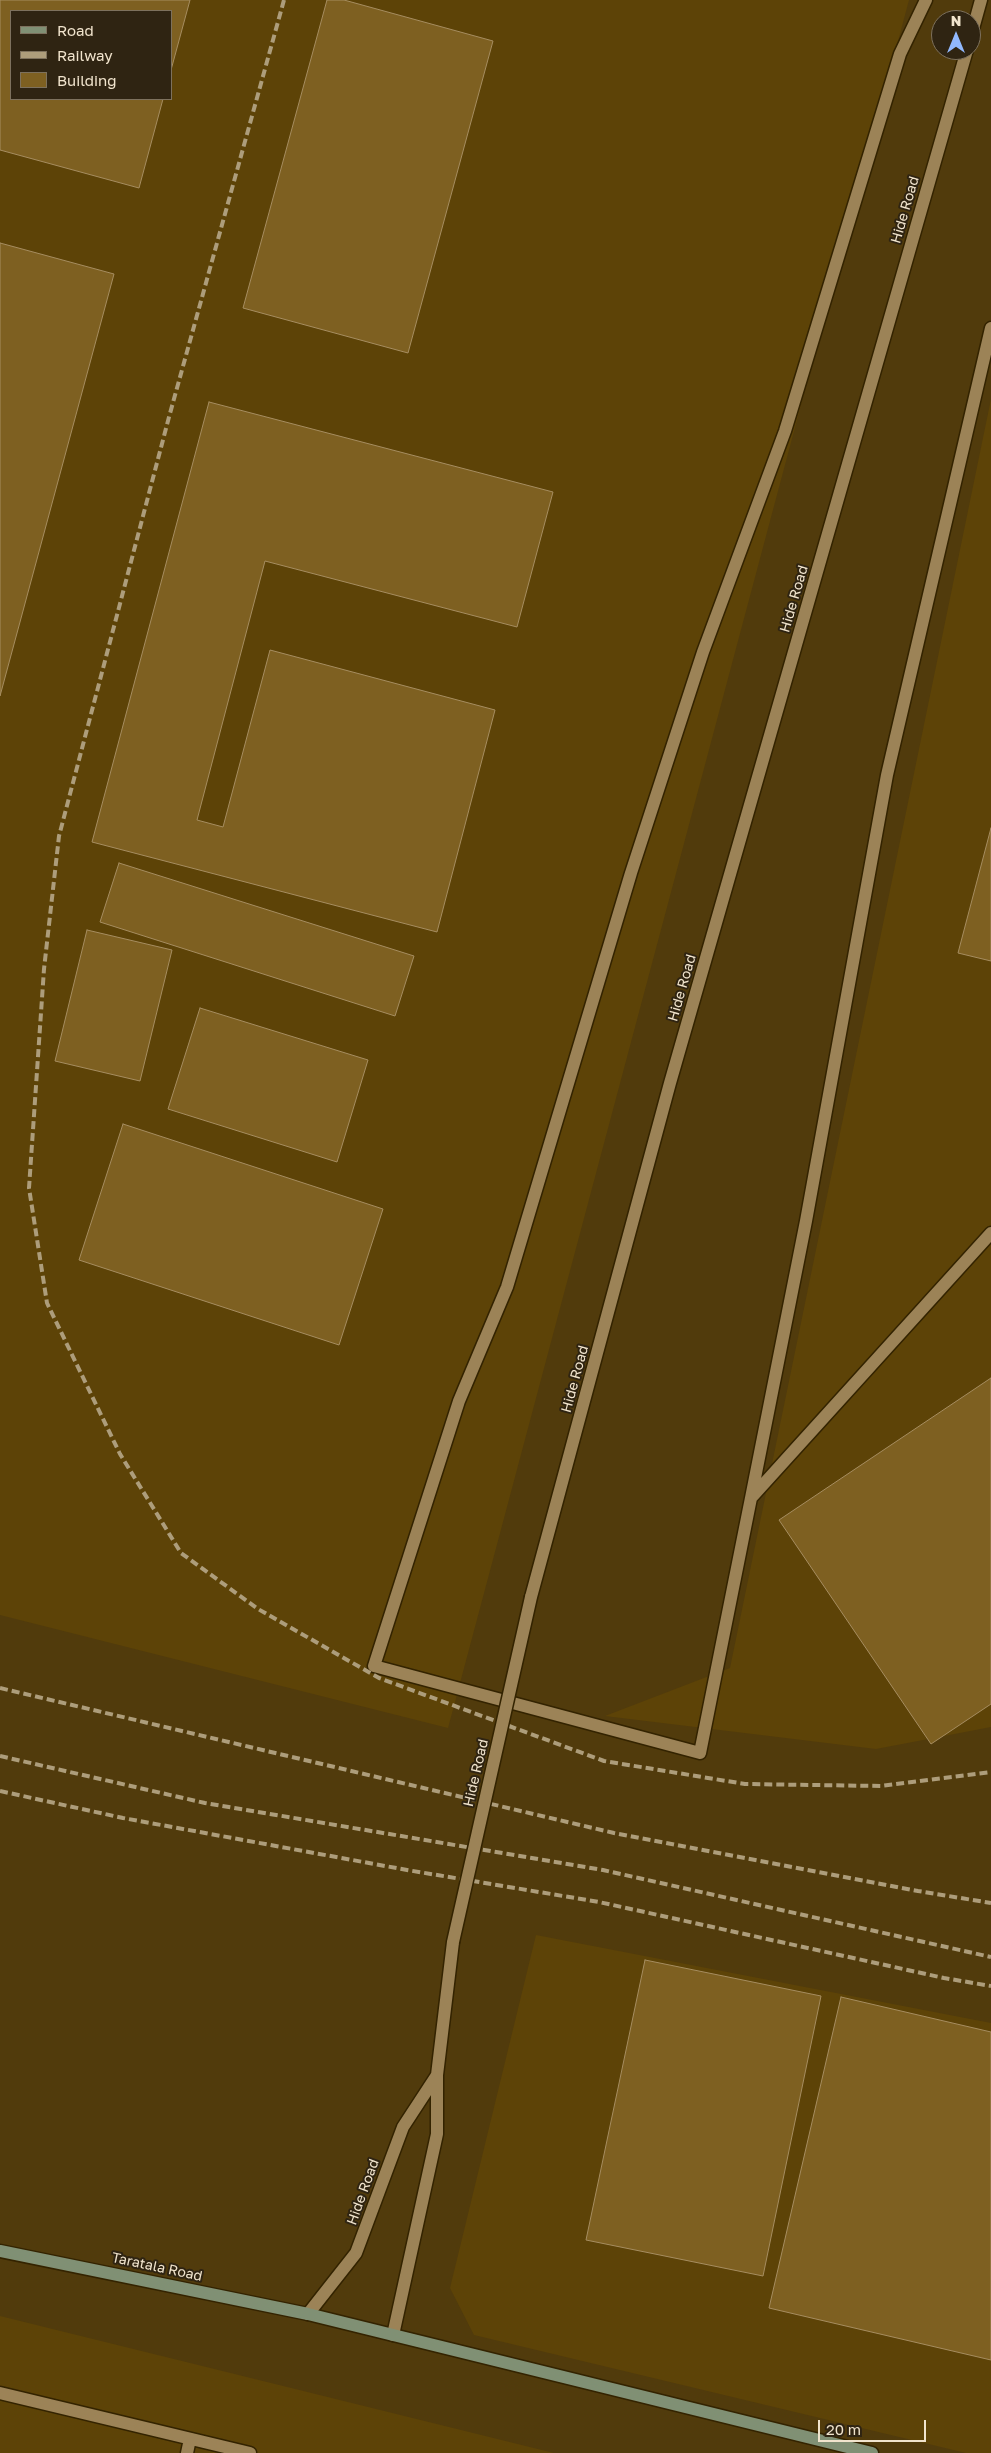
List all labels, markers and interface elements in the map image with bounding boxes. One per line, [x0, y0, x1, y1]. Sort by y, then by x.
legend [10, 10, 172, 100]
north arrow [931, 10, 981, 60]
text: N [951, 12, 961, 29]
text: Road [57, 21, 94, 39]
text: Railway [57, 46, 113, 64]
text: Building [57, 71, 117, 89]
street label: Hide Road [887, 175, 923, 245]
street label: Hide Road [776, 564, 812, 634]
street label: Hide Road [664, 953, 700, 1023]
street label: Hide Road [558, 1344, 592, 1414]
street label: Hide Road [460, 1738, 492, 1808]
street label: Hide Road [343, 2157, 383, 2227]
street label: Taratala Road [110, 2249, 204, 2285]
scale bar [821, 2410, 928, 2442]
text: 20 m [826, 2420, 861, 2438]

